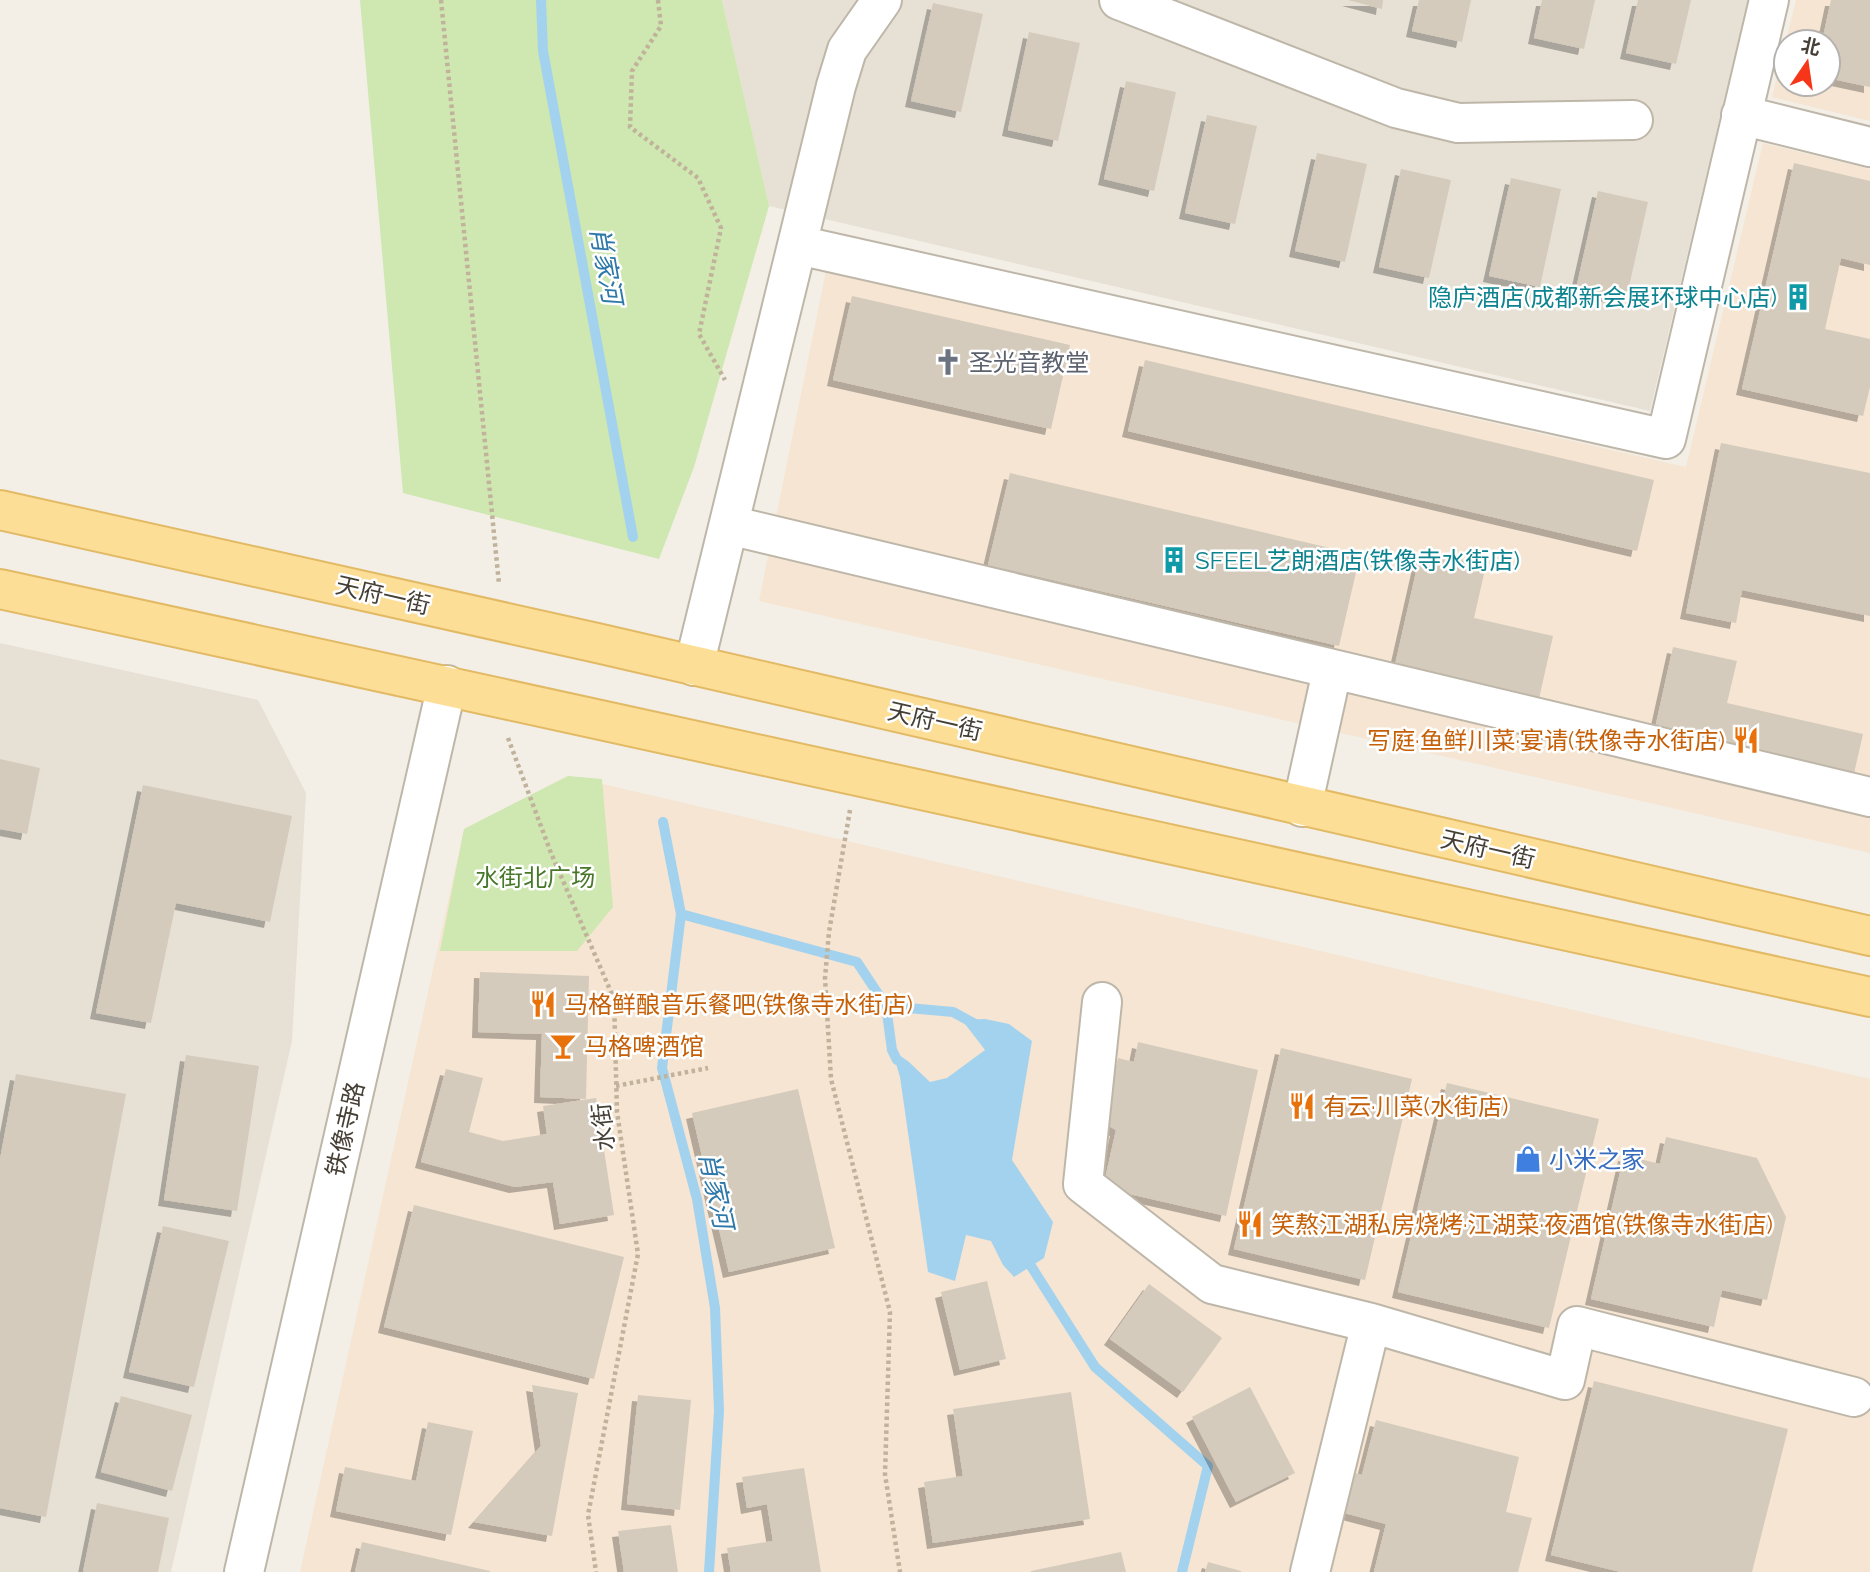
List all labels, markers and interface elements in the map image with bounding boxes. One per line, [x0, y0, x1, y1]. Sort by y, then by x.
north arrow [1772, 28, 1842, 98]
text: 北 [1799, 34, 1823, 59]
water label: 肖家河 [584, 224, 628, 311]
building icon: 隐庐酒店(成都新会展环球中心店) [1783, 282, 1813, 312]
place label: 隐庐酒店(成都新会展环球中心店) [1428, 283, 1777, 312]
church icon: 圣光音教堂 [933, 347, 963, 377]
place label: 圣光音教堂 [969, 348, 1089, 377]
building icon: SFEEL艺朗酒店(铁像寺水街店) [1159, 545, 1189, 575]
place label: SFEEL艺朗酒店(铁像寺水街店) [1195, 546, 1520, 575]
street label: 天府一街 [333, 570, 433, 620]
street label: 天府一街 [885, 696, 985, 746]
restaurant icon: 写庭·鱼鲜川菜·宴请(铁像寺水街店) [1731, 725, 1761, 755]
place label: 写庭·鱼鲜川菜·宴请(铁像寺水街店) [1367, 726, 1725, 755]
street label: 天府一街 [1438, 824, 1538, 874]
park label: 水街北广场 [475, 863, 595, 892]
restaurant icon: 马格鲜酿音乐餐吧(铁像寺水街店) [528, 989, 558, 1019]
place label: 马格鲜酿音乐餐吧(铁像寺水街店) [564, 990, 913, 1019]
bar icon: 马格啤酒馆 [548, 1031, 578, 1061]
place label: 马格啤酒馆 [584, 1032, 704, 1061]
street label: 铁像寺路 [320, 1079, 370, 1179]
restaurant icon: 有云·川菜(水街店) [1287, 1091, 1317, 1121]
place label: 有云·川菜(水街店) [1323, 1092, 1508, 1121]
street label: 水街 [586, 1102, 620, 1152]
shop icon: 小米之家 [1513, 1144, 1543, 1174]
place label: 小米之家 [1549, 1145, 1645, 1174]
water label: 肖家河 [693, 1149, 740, 1236]
restaurant icon: 笑熬江湖私房烧烤·江湖菜·夜酒馆(铁像寺水街店) [1235, 1209, 1265, 1239]
place label: 笑熬江湖私房烧烤·江湖菜·夜酒馆(铁像寺水街店) [1271, 1210, 1773, 1239]

